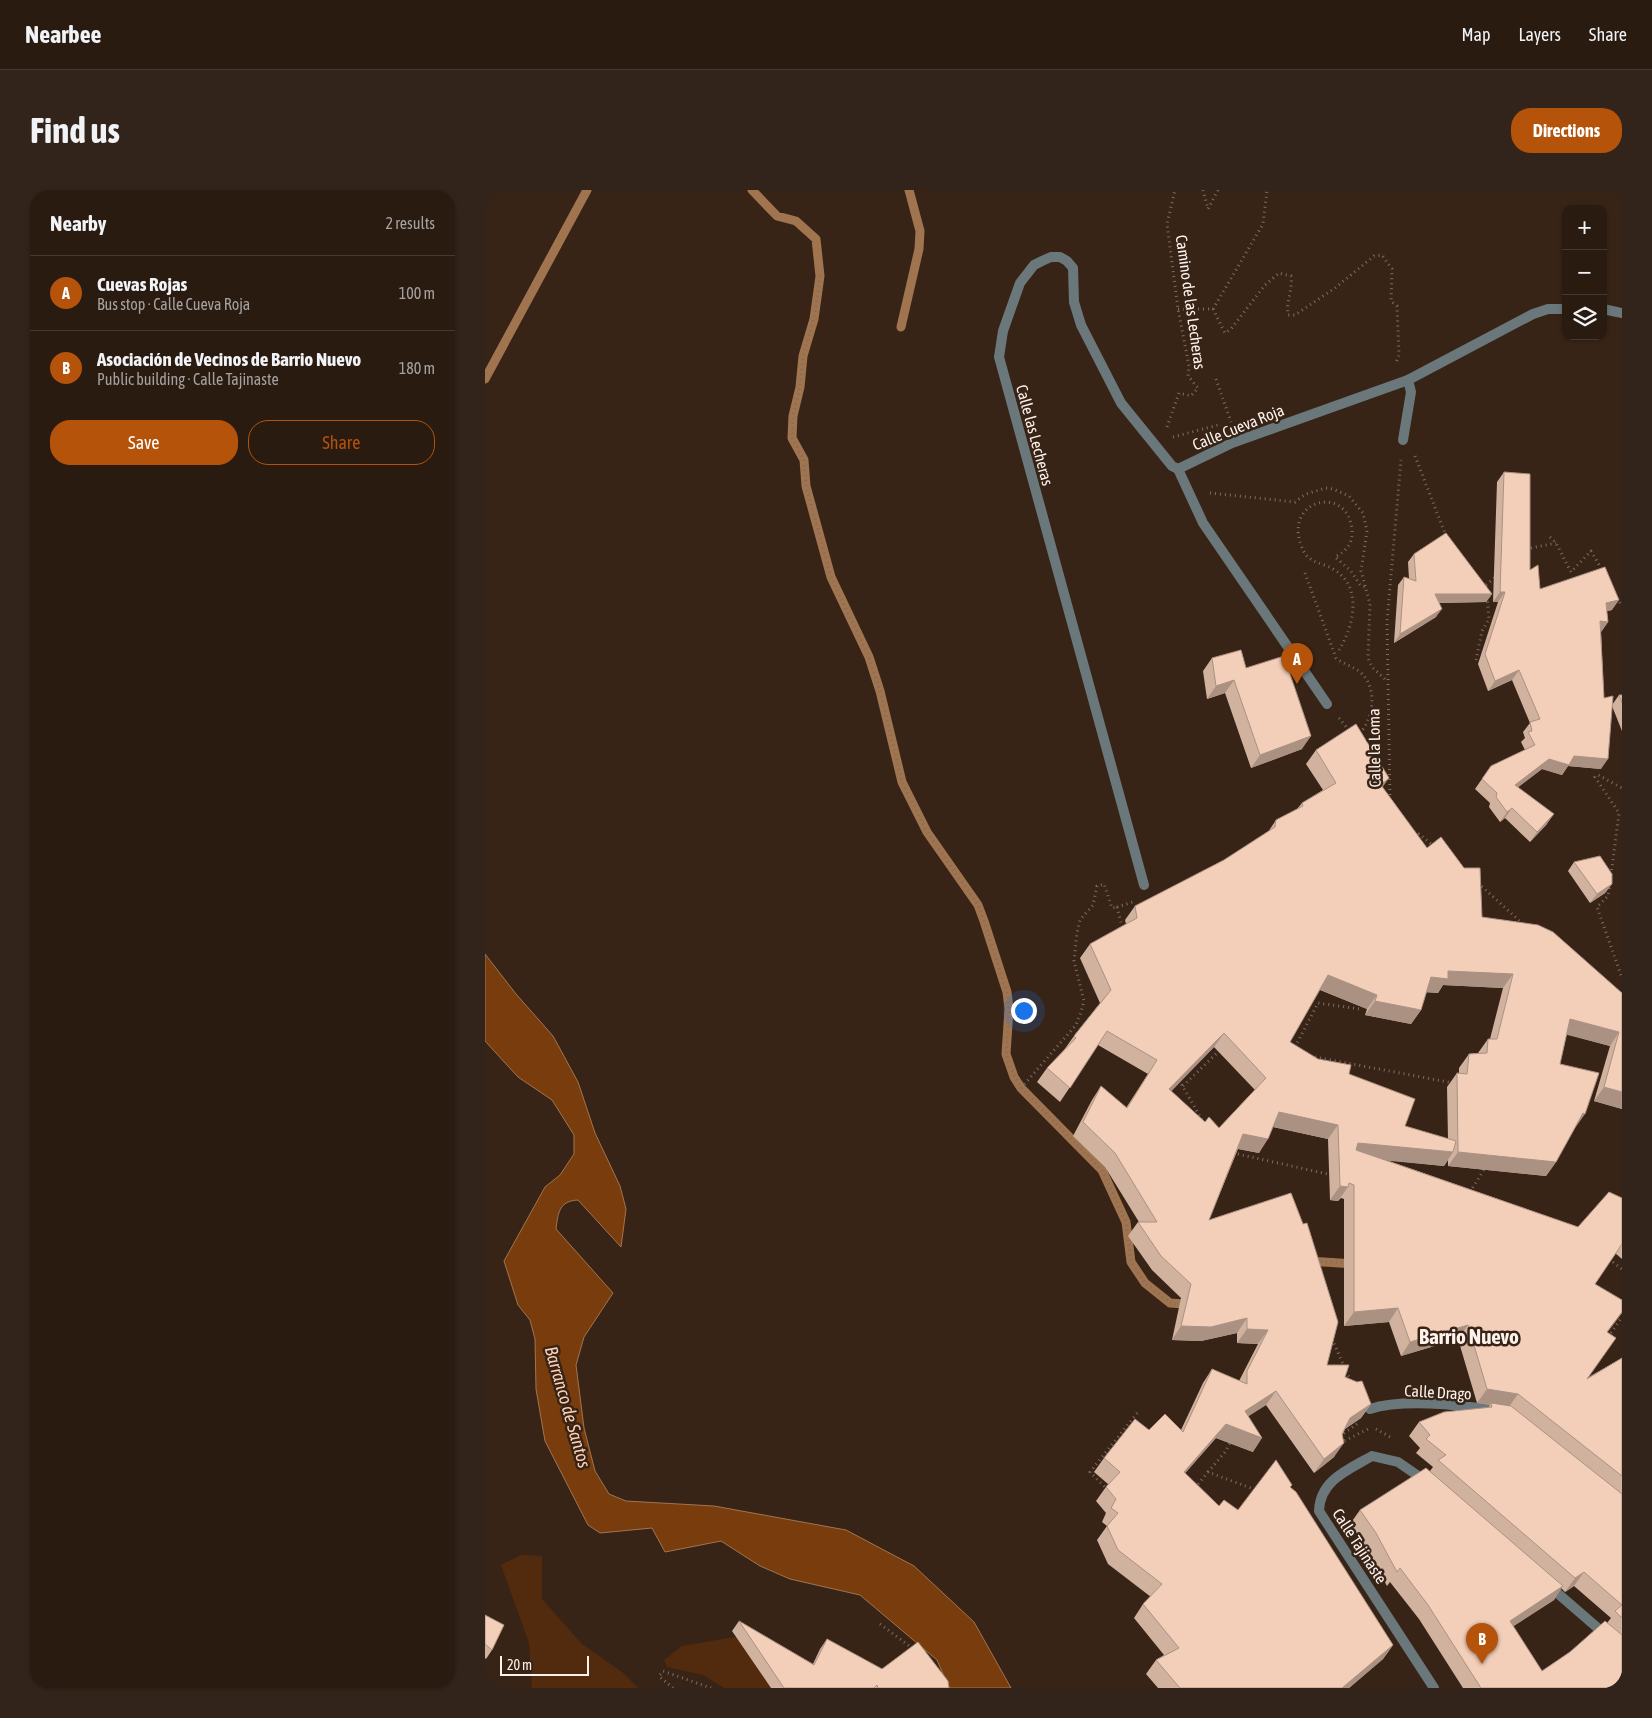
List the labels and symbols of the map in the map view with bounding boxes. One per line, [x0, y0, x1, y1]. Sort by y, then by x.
street label: Camino de las Lecheras [1173, 234, 1209, 371]
street label: Calle las Lecheras [1013, 383, 1057, 488]
street label: Calle Cueva Roja [1190, 400, 1287, 454]
pin: A [1281, 643, 1313, 684]
street label: Calle la Loma [1364, 708, 1384, 788]
your location [1011, 998, 1037, 1024]
district label: Barrio Nuevo [1419, 1324, 1519, 1348]
water label: Barranco de Santos [541, 1344, 595, 1470]
street label: Calle Drago [1404, 1381, 1472, 1404]
street label: Calle Tajinaste [1328, 1505, 1391, 1587]
pin: B [1466, 1623, 1498, 1664]
scale bar [500, 1653, 589, 1676]

